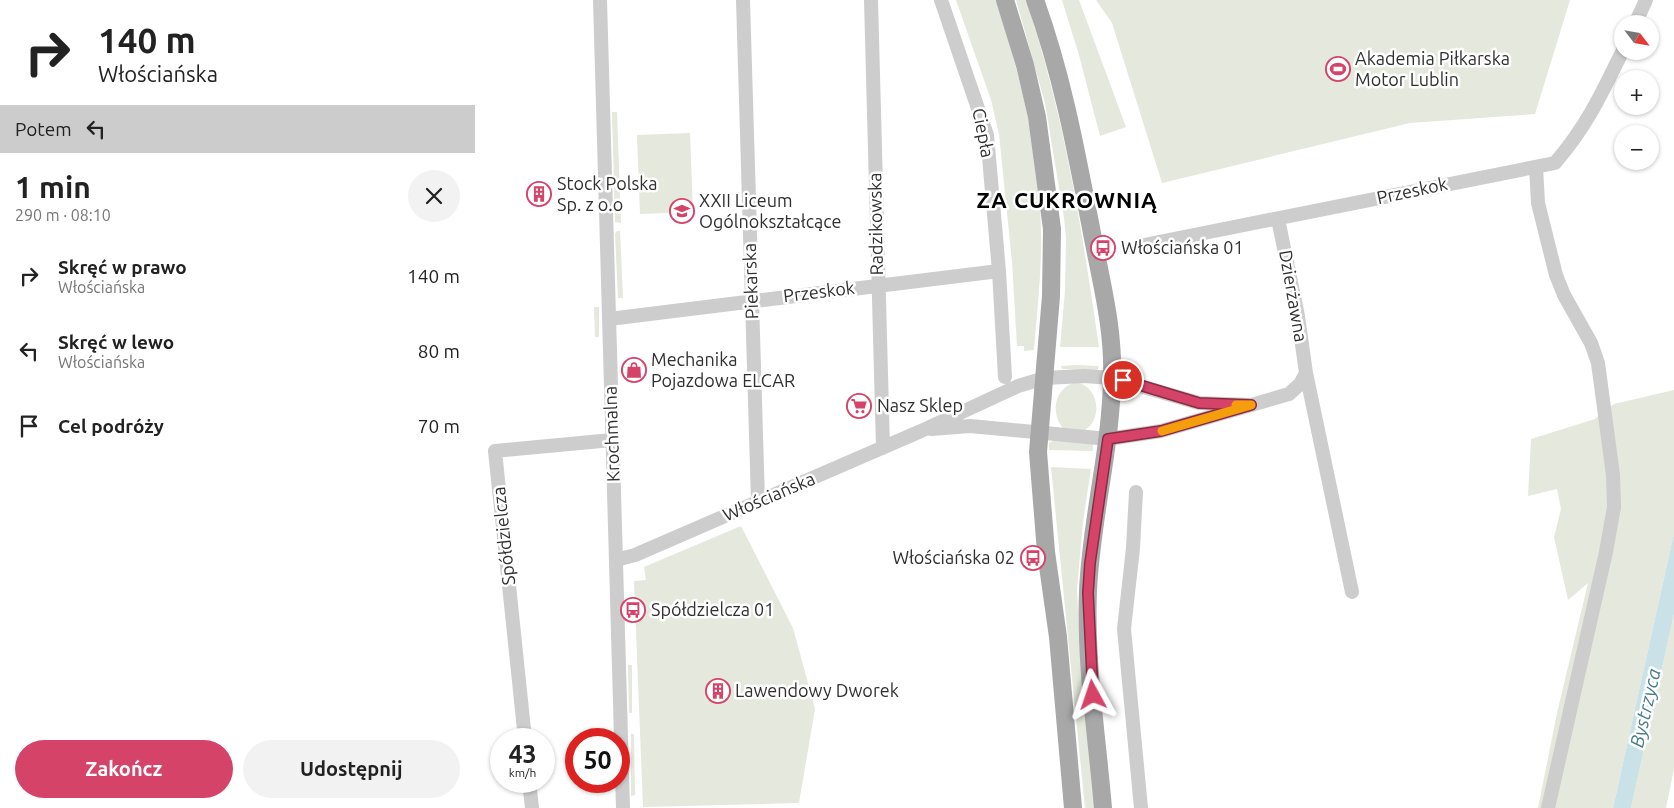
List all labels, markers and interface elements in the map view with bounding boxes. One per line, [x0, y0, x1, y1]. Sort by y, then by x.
north arrow [1614, 15, 1659, 60]
map controls [1614, 15, 1659, 170]
icon: right [15, 20, 80, 85]
text: 140 m [98, 20, 196, 60]
place label: Akademia Piłkarska Motor Lublin [1355, 48, 1510, 89]
sports icon: Akademia Piłkarska Motor Lublin [1325, 56, 1351, 82]
text: Włościańska [98, 61, 218, 86]
button: + [1614, 70, 1659, 115]
street label: Ciepła [969, 106, 999, 159]
icon: left [82, 115, 110, 143]
text: Potem [15, 118, 72, 140]
button: − [1614, 125, 1659, 170]
text: 1 min [15, 170, 91, 204]
button: close [408, 170, 460, 222]
street label: Radzikowska [864, 172, 886, 276]
place label: Stock Polska Sp. z o.o [557, 173, 658, 214]
street label: Przeskok [1375, 173, 1449, 207]
building icon: Stock Polska Sp. z o.o [526, 181, 552, 207]
district label: ZA CUKROWNIĄ [977, 187, 1158, 213]
place label: XXII Liceum Ogólnokształcące [699, 190, 841, 231]
school or university icon: XXII Liceum Ogólnokształcące [669, 198, 695, 224]
text: 290 m · 08:10 [15, 206, 111, 224]
bus stop icon: Włościańska 01 [1090, 235, 1116, 261]
place label: Włościańska 01 [1121, 237, 1244, 257]
street label: Piekarska [739, 243, 761, 320]
street label: Dzierżawna [1276, 248, 1312, 343]
text: Skręć w prawo [58, 256, 187, 278]
icon: right [15, 262, 43, 290]
text: 140 m [407, 265, 460, 287]
street label: Przeskok [782, 277, 856, 305]
text: Włościańska [58, 278, 145, 296]
text: Skręć w lewo [58, 331, 174, 353]
icon: left [15, 337, 43, 365]
text: 80 m [418, 340, 460, 362]
place label: Mechanika Pojazdowa ELCAR [651, 349, 795, 390]
text: Włościańska [58, 353, 145, 371]
shop icon: Mechanika Pojazdowa ELCAR [621, 357, 647, 383]
pin [1102, 359, 1144, 401]
icon: arrive [1109, 366, 1137, 394]
street label: Krochmalna [599, 386, 623, 482]
supermarket icon: Nasz Sklep [846, 393, 872, 419]
place label: Nasz Sklep [877, 395, 963, 415]
icon: arrive [15, 412, 43, 440]
text: Cel podróży [58, 415, 164, 437]
text: 70 m [418, 415, 460, 437]
street label: Włościańska [720, 468, 818, 524]
street label: Spółdzielcza [488, 486, 518, 586]
bus stop icon: Włościańska 02 [1020, 545, 1046, 571]
place label: Włościańska 02 [892, 547, 1015, 567]
bus stop icon: Spółdzielcza 01 [620, 597, 646, 623]
place label: Spółdzielcza 01 [651, 599, 774, 619]
water label: Bystrzyca [1625, 667, 1665, 749]
position arrow [1066, 668, 1118, 720]
building icon: Lawendowy Dworek [705, 678, 731, 704]
place label: Lawendowy Dworek [735, 680, 899, 700]
speed limit sign: 50 [565, 728, 630, 793]
button: Zakończ [15, 740, 233, 798]
button: Udostępnij [243, 740, 460, 798]
text: 43 [508, 740, 537, 768]
text: km/h [509, 766, 536, 779]

